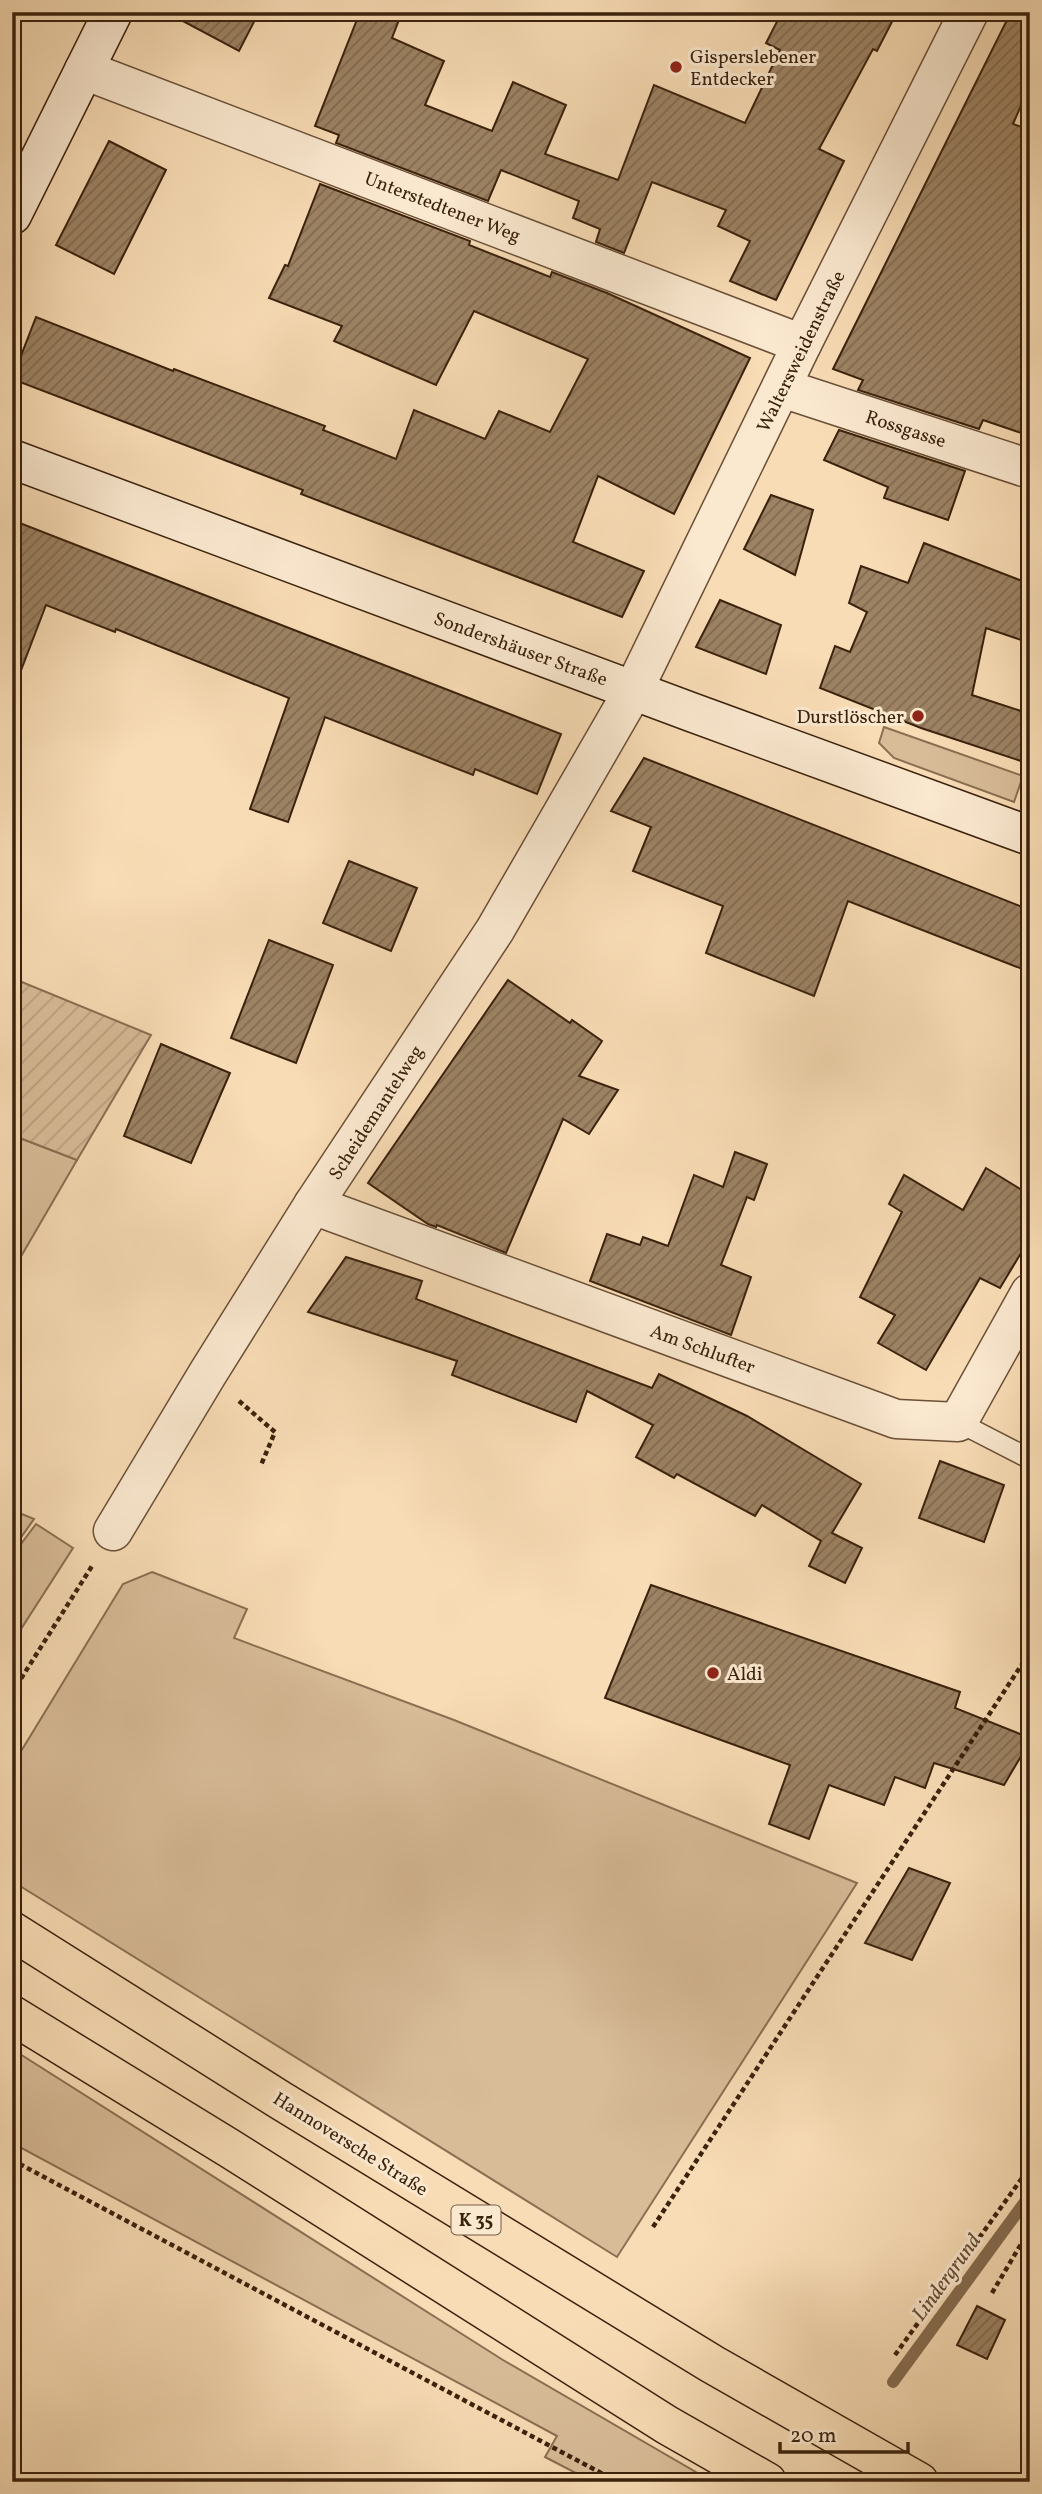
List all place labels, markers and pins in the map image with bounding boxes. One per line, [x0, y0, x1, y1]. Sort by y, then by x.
place label: Gisperslebener Entdecker [690, 45, 816, 93]
marker: Gisperslebener Entdecker [668, 59, 684, 75]
place label: Durstlöscher [796, 705, 904, 731]
marker: Durstlöscher [910, 708, 926, 724]
place label: Aldi [727, 1662, 763, 1688]
marker: Aldi [705, 1665, 721, 1681]

